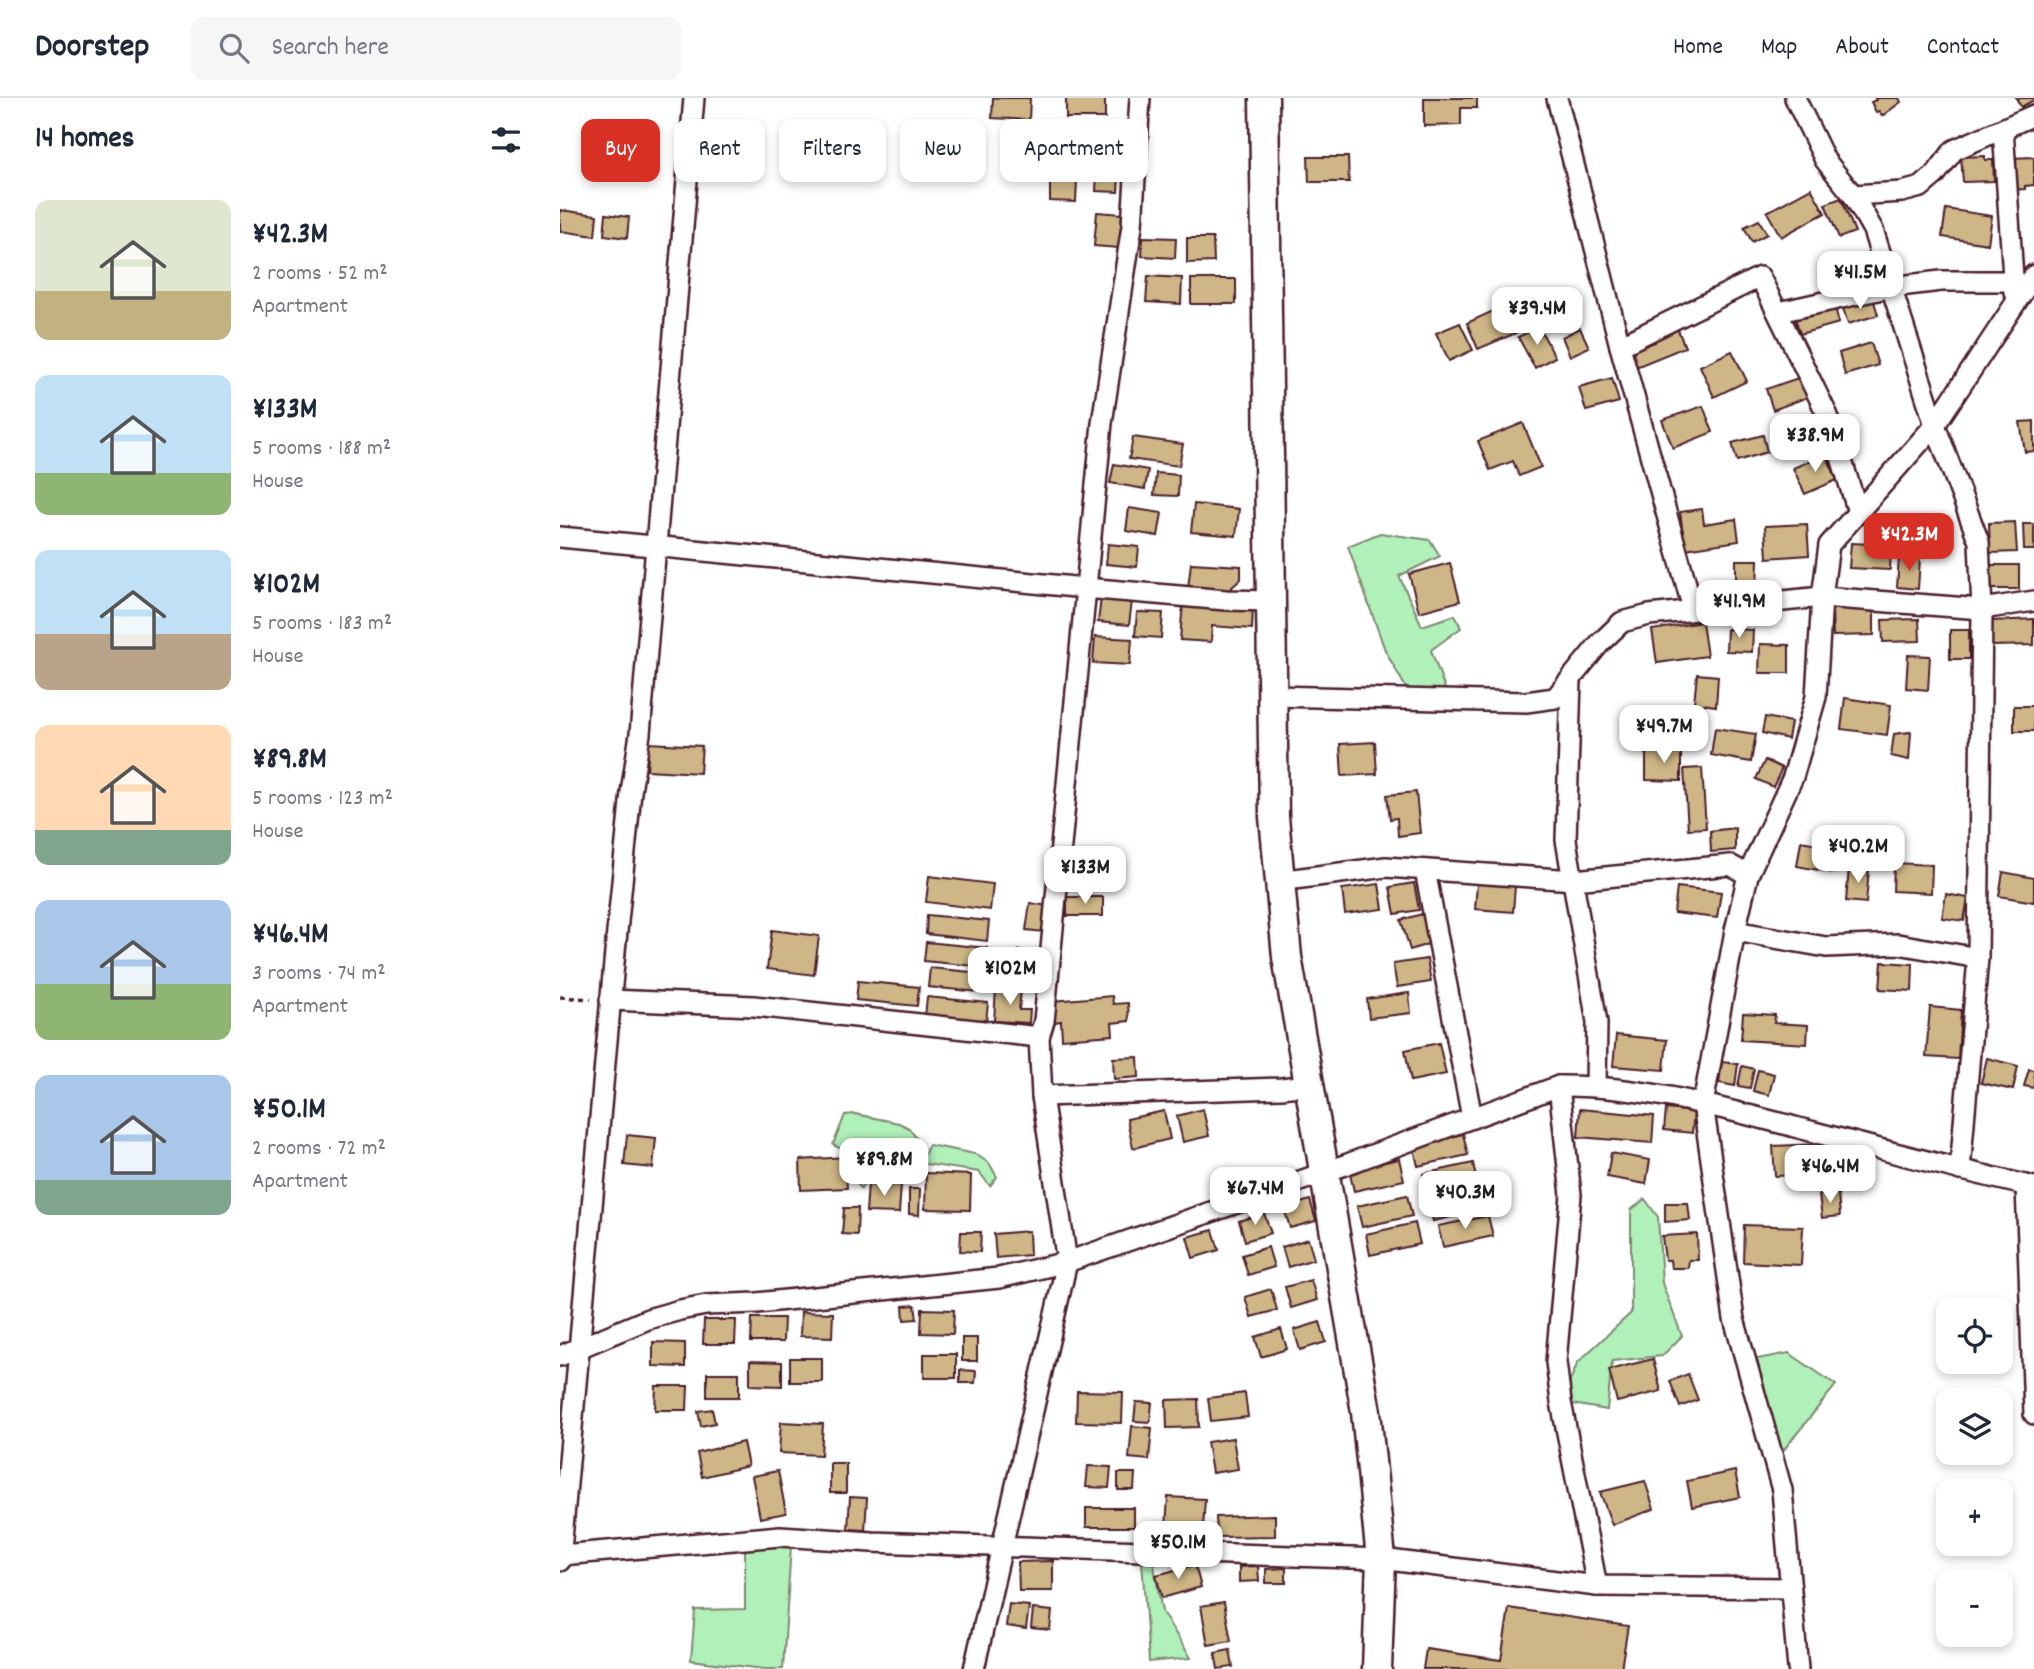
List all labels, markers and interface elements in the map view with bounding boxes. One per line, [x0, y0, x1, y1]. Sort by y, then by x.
search box [191, 17, 681, 80]
text: Doorstep [35, 25, 149, 72]
icon: search [215, 29, 253, 67]
text: Search here [271, 30, 389, 67]
text: Home [1673, 31, 1723, 65]
text: Map [1761, 31, 1797, 65]
text: About [1835, 31, 1889, 65]
text: Contact [1927, 31, 1999, 65]
text: 14 homes [35, 119, 134, 162]
chip: Buy [581, 119, 660, 182]
chip: Rent [674, 119, 765, 182]
chip: Filters [779, 119, 886, 182]
chip: New [900, 119, 986, 182]
chip: Apartment [1000, 119, 1148, 182]
icon: filters [487, 121, 525, 159]
text: ¥42.3M [252, 215, 328, 258]
icon: home [91, 228, 175, 312]
pin: ¥41.5M [1803, 252, 1917, 311]
text: ¥41.5M [1833, 257, 1887, 290]
text: 2 rooms · 52 m² [252, 258, 388, 291]
pin: ¥39.4M [1480, 288, 1594, 347]
text: Apartment [252, 291, 348, 324]
text: ¥39.4M [1508, 293, 1566, 326]
text: ¥133M [252, 390, 317, 433]
icon: home [91, 403, 175, 487]
pin: ¥38.9M [1758, 414, 1872, 474]
text: ¥38.9M [1786, 420, 1844, 453]
text: 5 rooms · 188 m² [252, 433, 391, 466]
text: House [252, 466, 304, 499]
pin: ¥42.3M [1852, 514, 1966, 573]
text: ¥42.3M [1880, 519, 1938, 552]
text: ¥102M [252, 565, 320, 608]
icon: home [91, 578, 175, 662]
pin: ¥41.9M [1682, 580, 1796, 640]
text: ¥41.9M [1712, 586, 1766, 619]
text: 5 rooms · 183 m² [252, 608, 392, 641]
text: House [252, 641, 304, 674]
pin: ¥49.7M [1607, 706, 1721, 765]
text: ¥49.7M [1635, 711, 1693, 744]
text: ¥89.8M [252, 740, 327, 783]
icon: home [91, 753, 175, 837]
text: 5 rooms · 123 m² [252, 783, 393, 816]
text: House [252, 816, 304, 849]
pin: ¥40.2M [1801, 826, 1915, 885]
text: ¥40.2M [1828, 831, 1888, 864]
pin: ¥133M [1036, 846, 1134, 906]
text: ¥133M [1060, 852, 1110, 885]
text: ¥46.4M [252, 915, 329, 958]
icon: home [91, 928, 175, 1012]
pin: ¥102M [961, 948, 1059, 1007]
text: ¥102M [984, 953, 1036, 986]
text: 3 rooms · 74 m² [252, 958, 386, 991]
text: Apartment [252, 991, 348, 1024]
text: ¥50.1M [252, 1090, 326, 1133]
icon: home [91, 1103, 175, 1187]
text: 2 rooms · 72 m² [252, 1133, 386, 1166]
pin: ¥89.8M [827, 1138, 941, 1198]
text: ¥89.8M [855, 1144, 913, 1177]
pin: ¥46.4M [1773, 1146, 1887, 1205]
text: ¥46.4M [1801, 1151, 1859, 1184]
text: Apartment [252, 1166, 348, 1199]
pin: ¥67.4M [1198, 1168, 1312, 1227]
pin: ¥40.3M [1408, 1172, 1522, 1231]
text: ¥67.4M [1226, 1173, 1284, 1206]
text: ¥40.3M [1435, 1177, 1495, 1210]
map controls [1936, 1297, 2013, 1647]
button: locate [1936, 1297, 2013, 1374]
button: layers [1936, 1388, 2013, 1465]
button: + [1936, 1479, 2013, 1556]
pin: ¥50.1M [1121, 1522, 1235, 1581]
text: ¥50.1M [1150, 1527, 1206, 1560]
button: − [1936, 1570, 2013, 1647]

